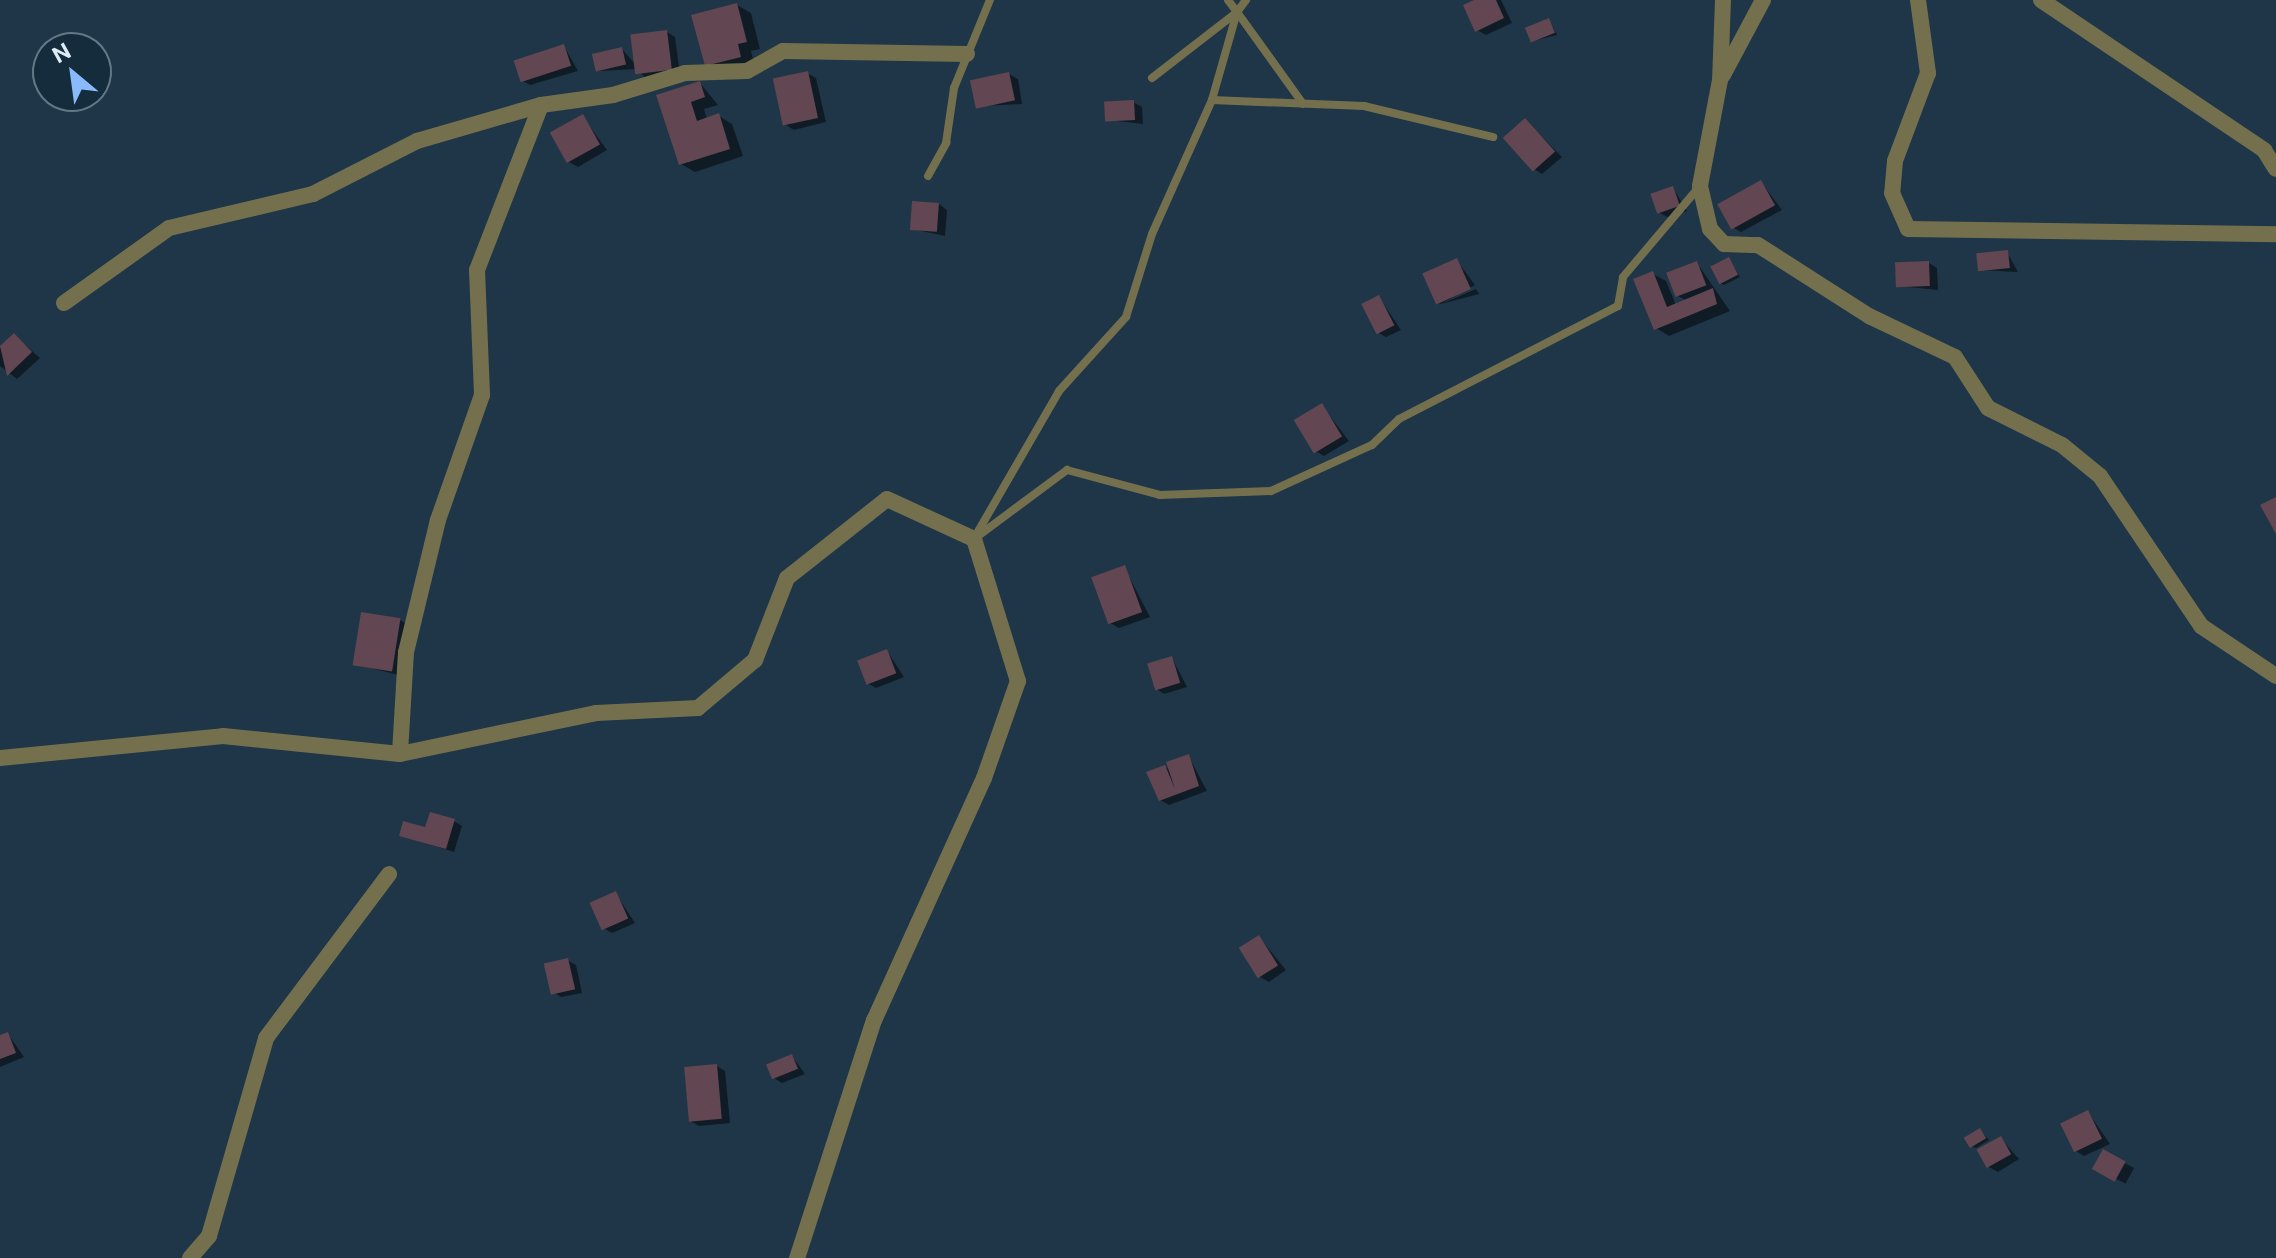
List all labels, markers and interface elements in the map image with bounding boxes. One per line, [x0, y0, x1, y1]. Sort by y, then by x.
north arrow [32, 32, 112, 112]
text: N [48, 37, 75, 68]

